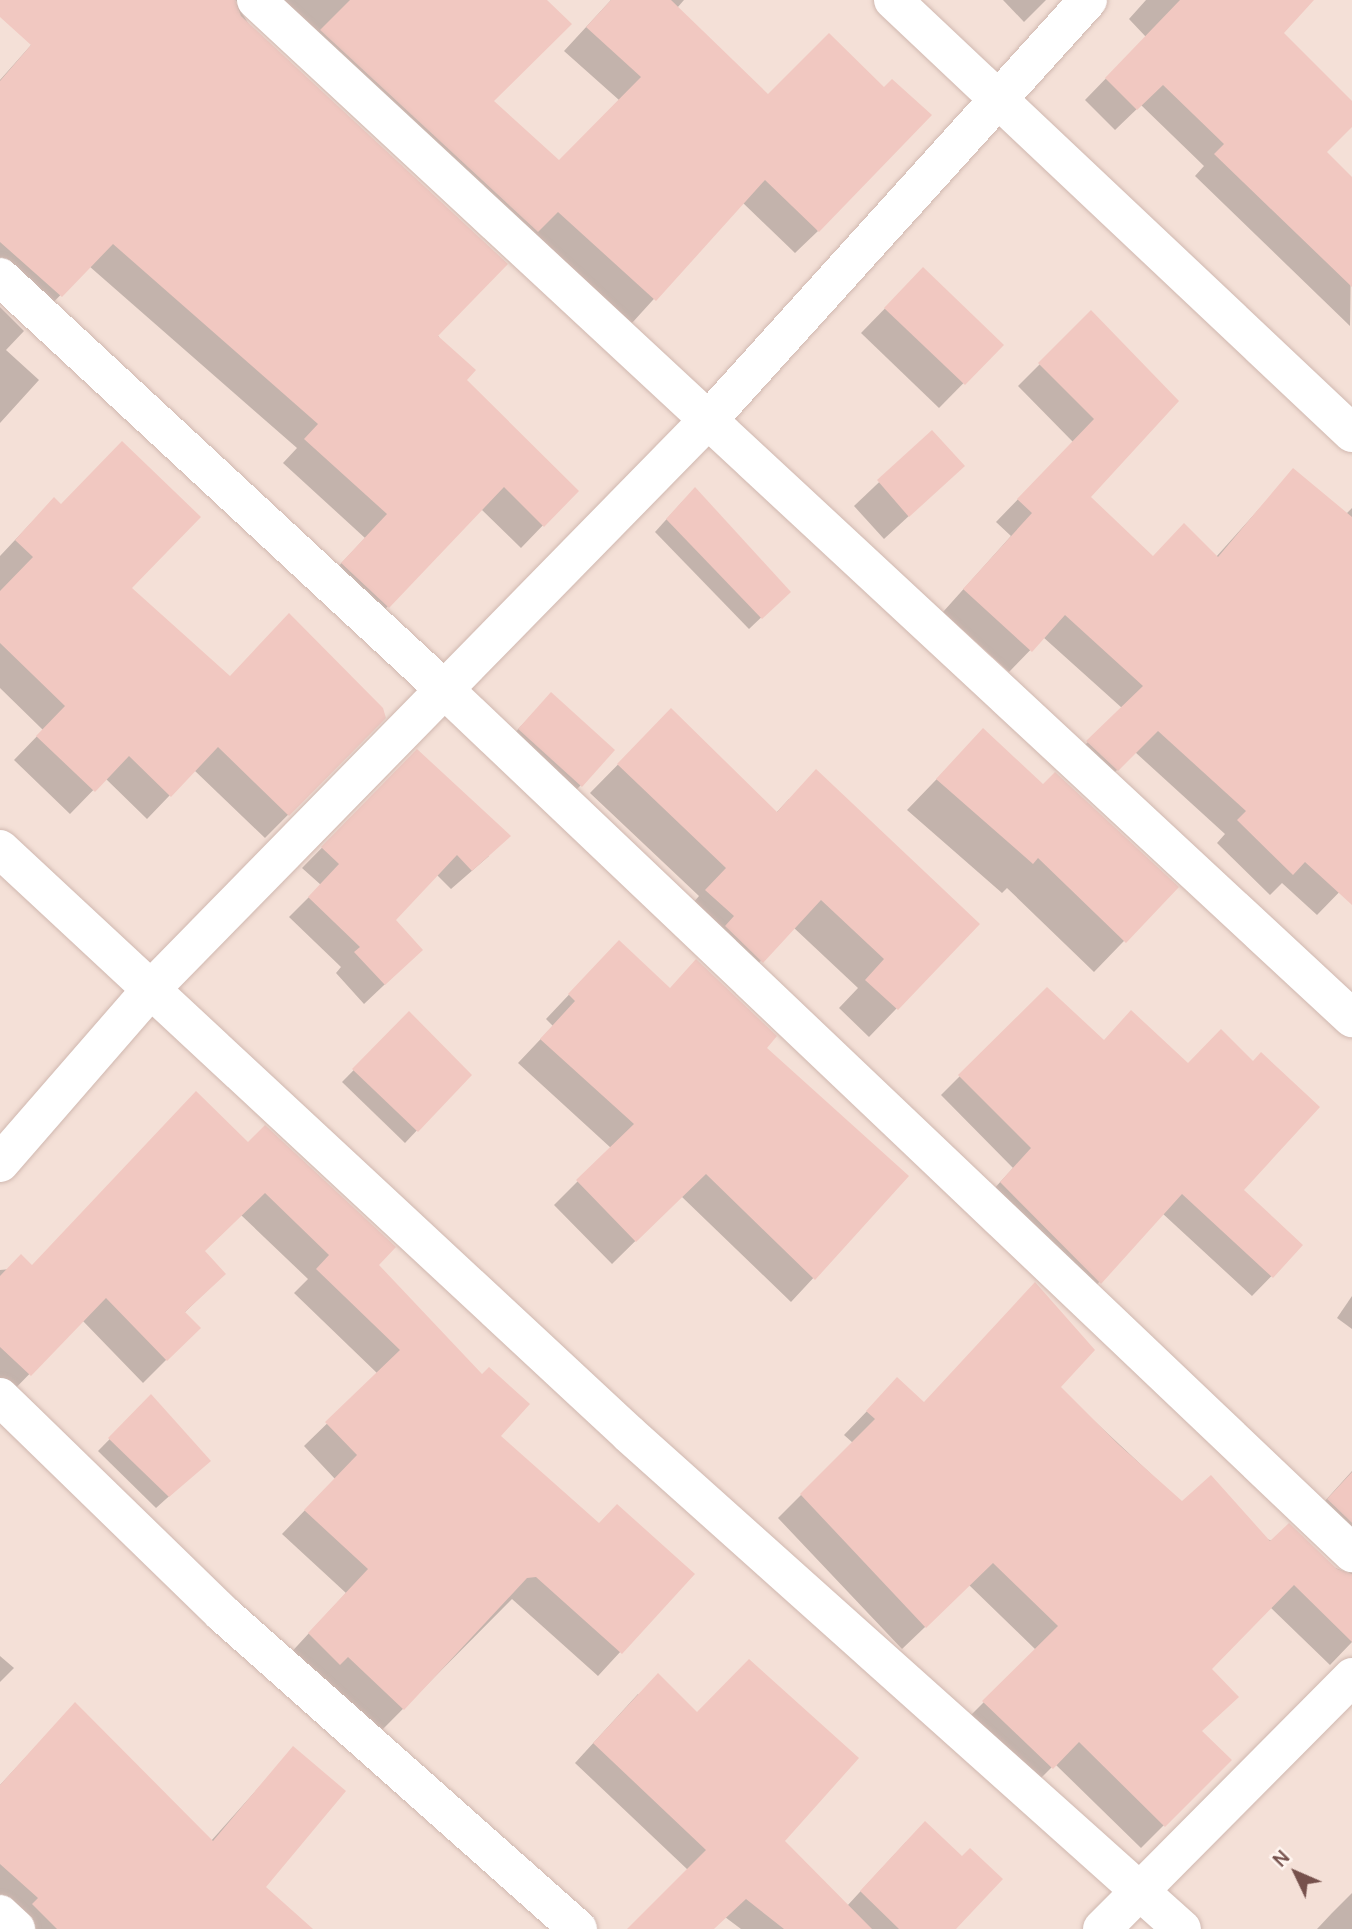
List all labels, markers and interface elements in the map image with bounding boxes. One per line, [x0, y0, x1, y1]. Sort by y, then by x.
north arrow [1261, 1838, 1331, 1908]
text: N [1267, 1844, 1295, 1872]

